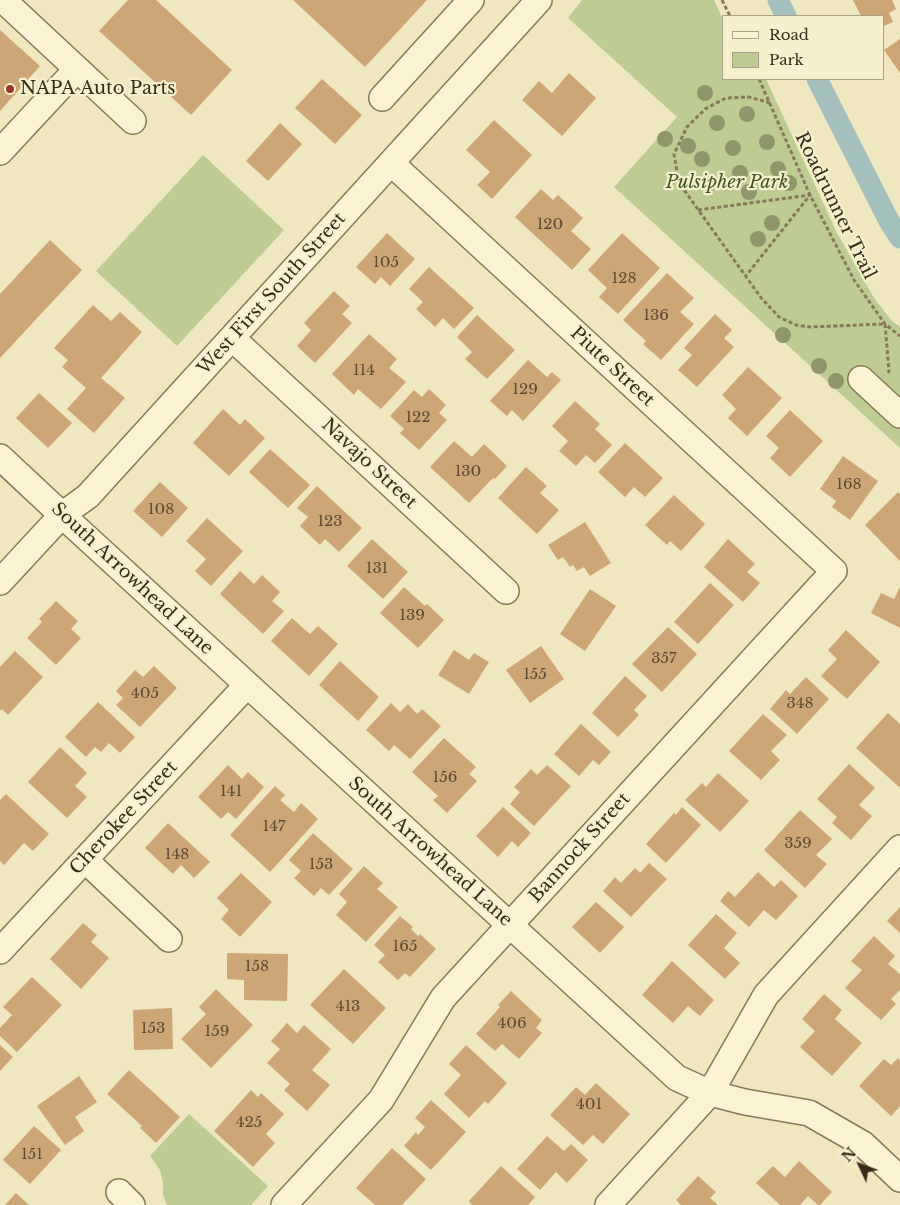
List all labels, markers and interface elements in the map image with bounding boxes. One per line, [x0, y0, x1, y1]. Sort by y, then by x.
legend [722, 15, 885, 80]
text: Road [769, 25, 809, 44]
text: Park [769, 50, 804, 69]
place label: NAPA Auto Parts [20, 78, 175, 100]
marker: NAPA Auto Parts [4, 83, 16, 95]
street label: Roadrunner Trail [790, 129, 880, 283]
park label: Pulsipher Park [666, 172, 788, 194]
street label: West First South Street [193, 208, 351, 380]
house number: 120 [537, 216, 563, 234]
house number: 105 [373, 254, 399, 272]
house number: 128 [611, 270, 637, 288]
house number: 136 [643, 307, 669, 325]
street label: Piute Street [566, 323, 658, 411]
house number: 114 [353, 362, 375, 380]
house number: 129 [512, 381, 538, 399]
house number: 122 [405, 409, 431, 427]
street label: Navajo Street [317, 414, 421, 514]
house number: 130 [455, 463, 481, 481]
house number: 168 [836, 476, 862, 494]
street label: South Arrowhead Lane [47, 498, 217, 660]
house number: 108 [148, 501, 174, 519]
house number: 123 [317, 513, 343, 531]
house number: 131 [366, 560, 388, 578]
house number: 139 [399, 607, 425, 625]
house number: 357 [651, 650, 677, 668]
house number: 155 [523, 666, 547, 684]
house number: 405 [131, 685, 159, 703]
house number: 348 [786, 695, 814, 713]
street label: Cherokee Street [66, 757, 182, 879]
house number: 156 [433, 769, 457, 787]
street label: South Arrowhead Lane [344, 773, 516, 931]
house number: 141 [220, 783, 242, 801]
street label: Bannock Street [525, 789, 635, 907]
house number: 147 [263, 818, 285, 836]
house number: 359 [784, 835, 812, 853]
house number: 148 [165, 846, 189, 864]
house number: 153 [309, 856, 333, 874]
house number: 165 [393, 938, 417, 956]
house number: 158 [245, 958, 269, 976]
house number: 413 [336, 998, 360, 1016]
house number: 406 [497, 1015, 527, 1033]
house number: 153 [141, 1020, 165, 1038]
house number: 159 [205, 1023, 229, 1041]
house number: 401 [576, 1096, 602, 1114]
house number: 425 [236, 1114, 262, 1132]
north arrow [835, 1140, 885, 1190]
text: N [838, 1144, 860, 1166]
house number: 151 [21, 1146, 43, 1164]

